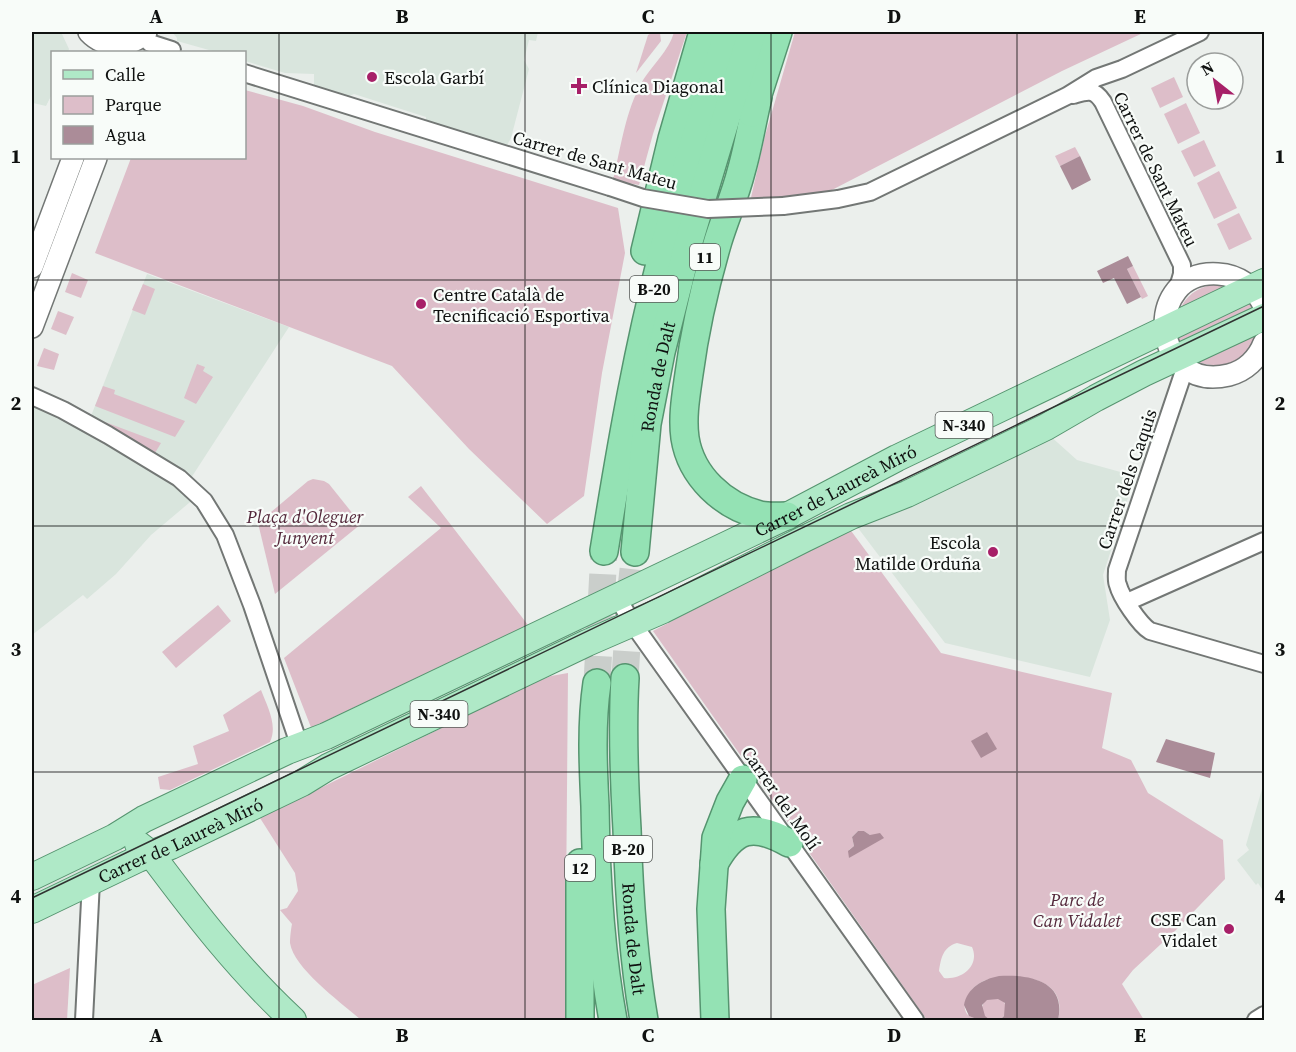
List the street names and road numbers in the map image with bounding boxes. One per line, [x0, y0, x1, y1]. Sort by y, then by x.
street label: Carrer de Sant Mateu [1108, 87, 1204, 251]
street label: Carrer de Sant Mateu [510, 125, 680, 195]
road number: 11 [690, 244, 720, 270]
road number: B-20 [630, 276, 678, 302]
street label: Ronda de Dalt [634, 318, 681, 433]
street label: Carrer dels Caquis [1091, 405, 1163, 553]
road number: N-340 [936, 412, 992, 438]
street label: Carrer de Laureà Miró [750, 438, 921, 542]
road number: N-340 [410, 701, 468, 727]
street label: Carrer del Molí [736, 741, 826, 855]
street label: Carrer de Laureà Miró [94, 791, 267, 889]
road number: B-20 [604, 836, 652, 862]
road number: 12 [565, 855, 595, 881]
street label: Ronda de Dalt [617, 882, 652, 997]

